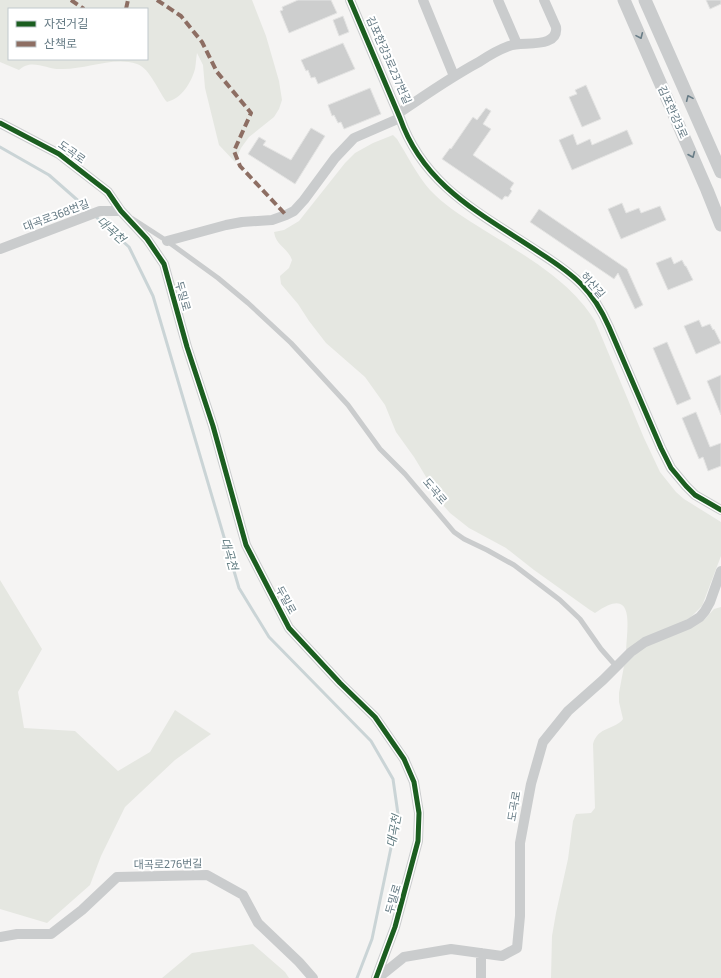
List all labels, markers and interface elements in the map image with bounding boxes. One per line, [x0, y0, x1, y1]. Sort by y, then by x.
legend [8, 8, 148, 60]
street label: 김포한강3로237번길 [364, 14, 415, 106]
text: 자전거길 [44, 16, 88, 30]
one-way arrow [635, 31, 643, 39]
text: 산책로 [44, 36, 77, 50]
street label: 김포한강3로 [656, 83, 691, 140]
one-way arrow [686, 95, 694, 102]
street label: 도곡로 [56, 138, 88, 166]
one-way arrow [687, 150, 695, 158]
street label: 대곡로368번길 [21, 196, 91, 233]
water label: 대곡천 [95, 213, 130, 247]
street label: 허산길 [579, 269, 608, 300]
street label: 두밀로 [173, 279, 194, 312]
street label: 도곡로 [421, 475, 450, 506]
water label: 대곡천 [219, 536, 242, 573]
street label: 두밀로 [273, 583, 299, 616]
street label: 도곡로 [504, 790, 523, 822]
water label: 대곡천 [383, 811, 403, 848]
street label: 대곡로276번길 [134, 856, 202, 871]
street label: 두밀로 [382, 882, 403, 915]

